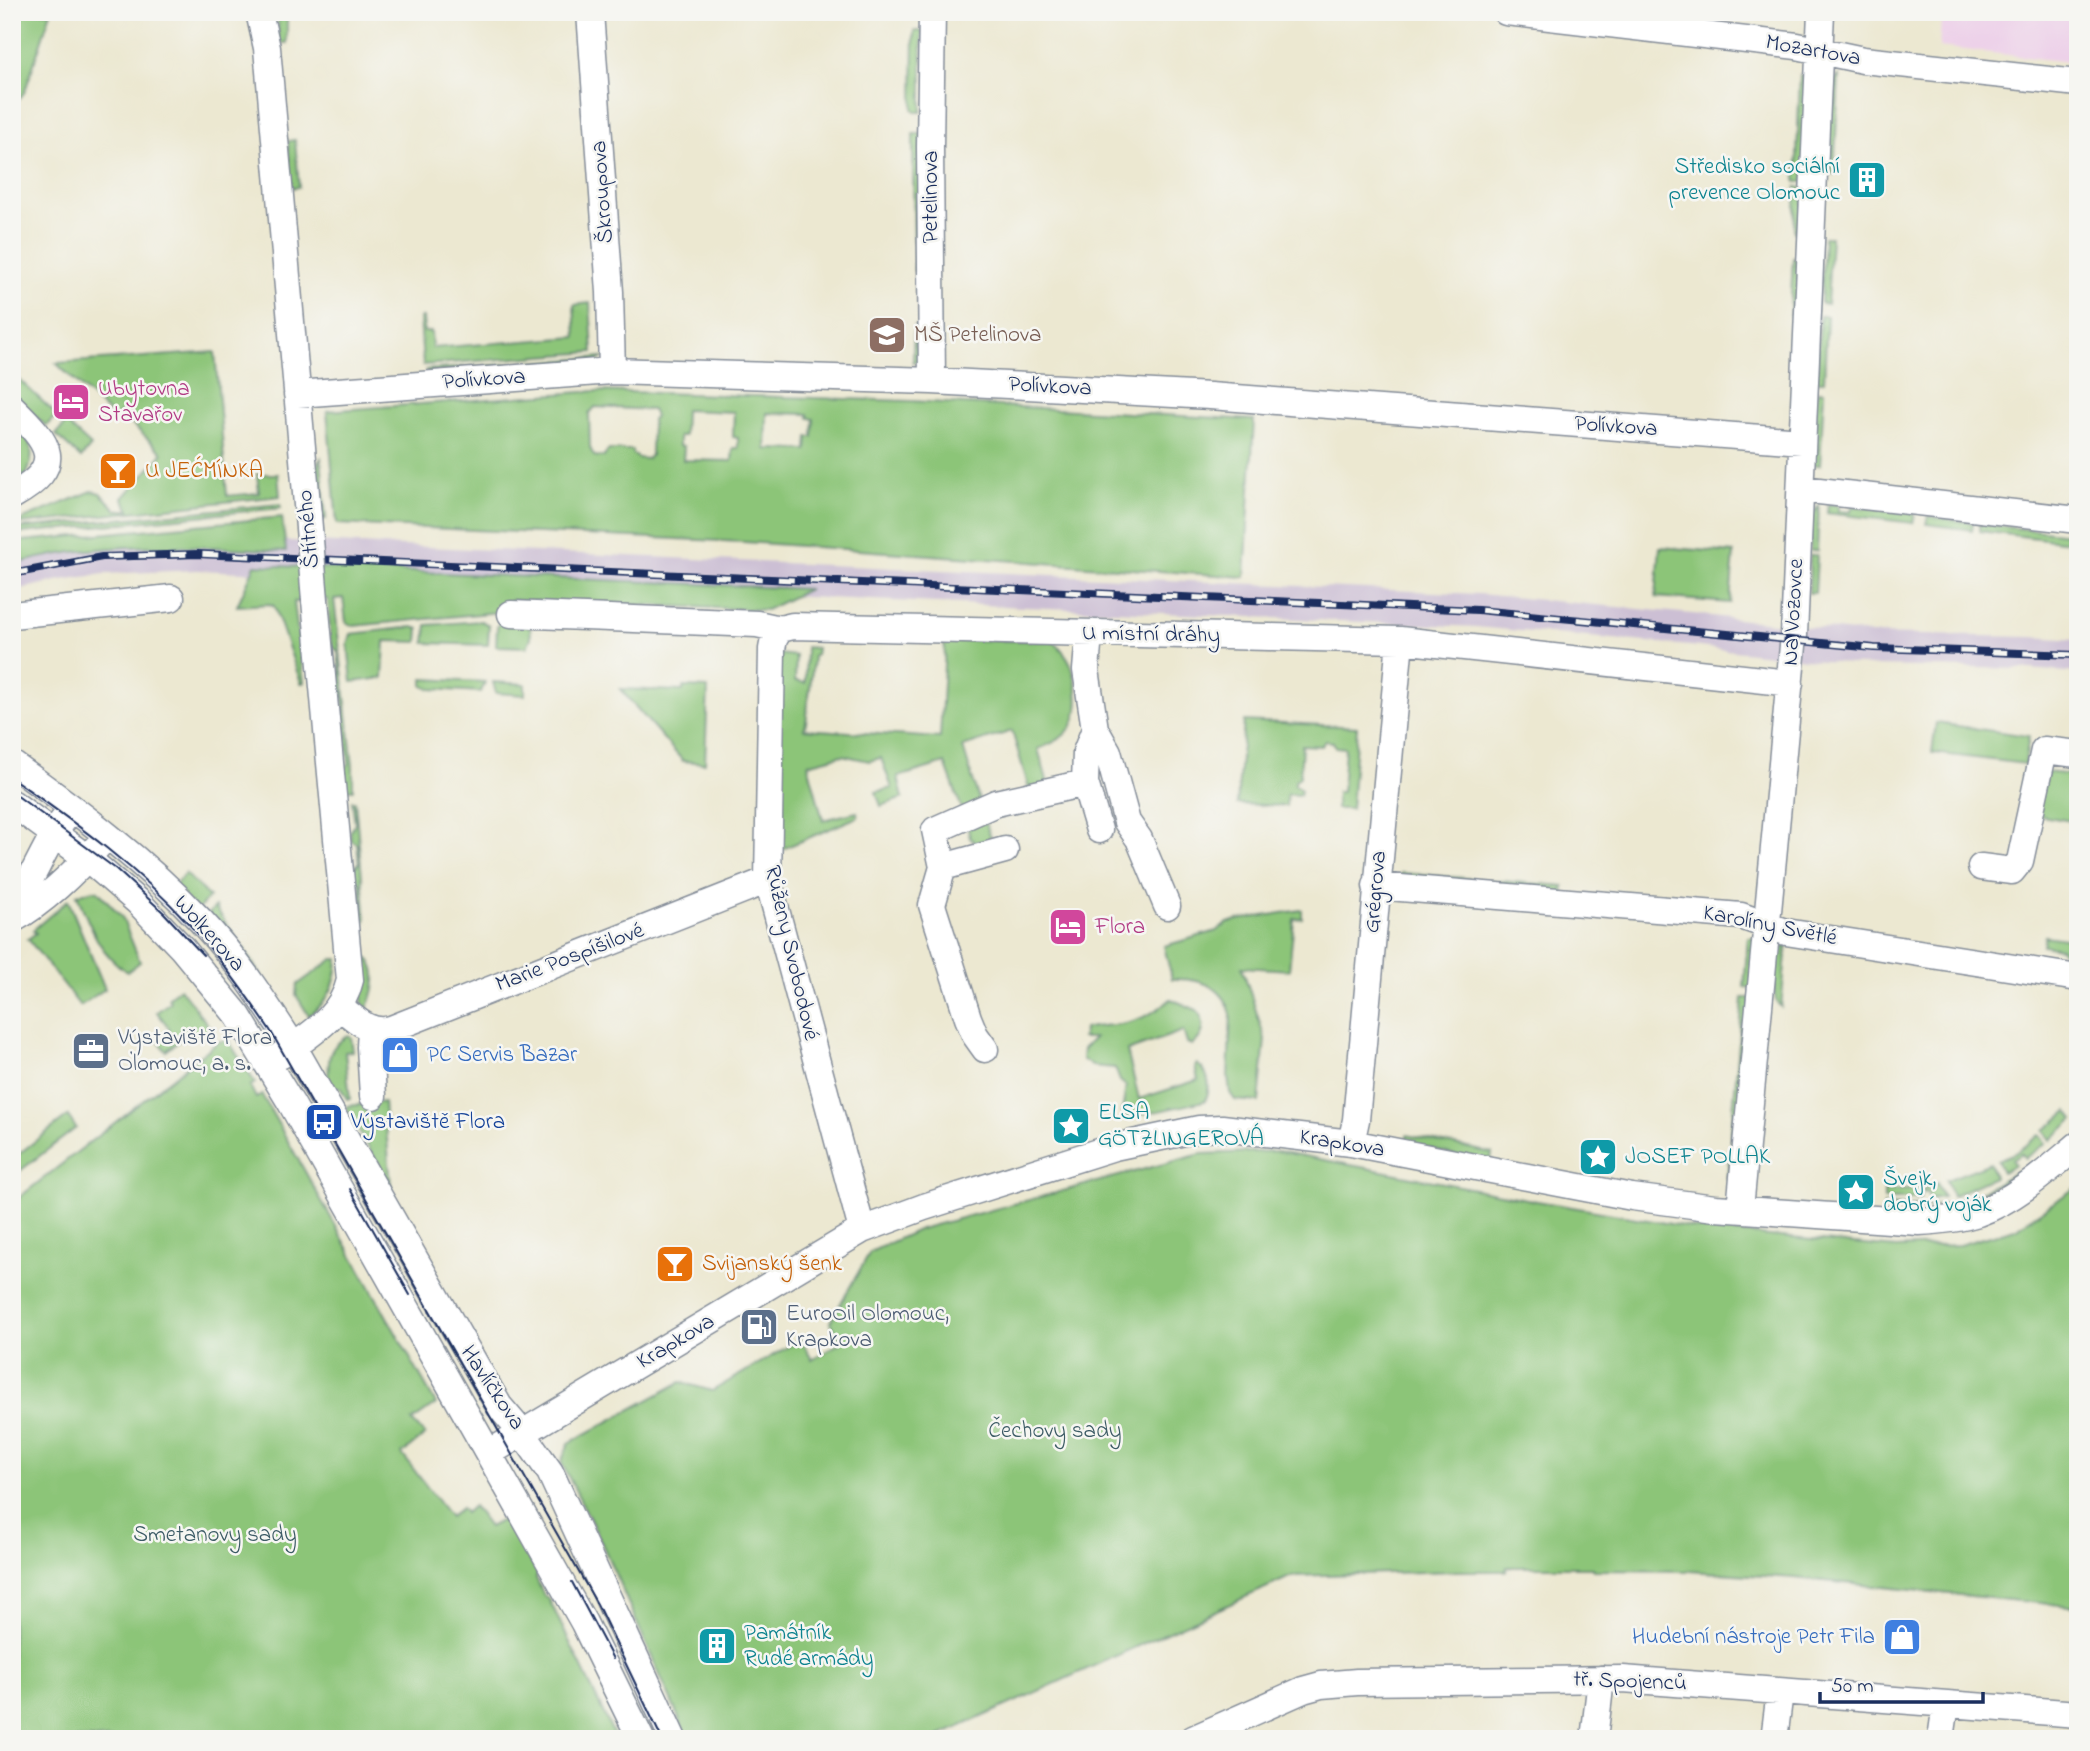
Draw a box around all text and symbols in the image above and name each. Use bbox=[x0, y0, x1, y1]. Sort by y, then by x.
street label: Mozartova bbox=[1763, 26, 1863, 76]
street label: Škroupova bbox=[583, 140, 623, 244]
street label: Petelinova bbox=[915, 151, 948, 243]
place label: Středisko sociální prevence Olomouc bbox=[1669, 151, 1841, 210]
building icon: Středisko sociální prevence Olomouc bbox=[1846, 159, 1888, 201]
school or university icon: MŠ Petelinova bbox=[866, 314, 908, 356]
place label: MŠ Petelinova bbox=[914, 319, 1041, 352]
street label: Polívkova bbox=[441, 361, 527, 399]
street label: Polívkova bbox=[1007, 368, 1093, 406]
place label: Ubytovna Stavařov bbox=[98, 373, 190, 432]
hotel icon: Ubytovna Stavařov bbox=[50, 381, 92, 423]
street label: Polívkova bbox=[1573, 408, 1659, 446]
bar icon: U JEĆMÍNKA bbox=[97, 450, 139, 492]
place label: U JEĆMÍNKA bbox=[145, 455, 263, 488]
street label: Štítného bbox=[289, 488, 329, 570]
street label: Na Vozovce bbox=[1775, 557, 1813, 667]
street label: U místní dráhy bbox=[1082, 617, 1220, 655]
street label: Grégrova bbox=[1356, 849, 1397, 935]
street label: Růženy Svobodové bbox=[753, 862, 827, 1045]
street label: Wolkerova bbox=[165, 888, 253, 980]
street label: Karolíny Světlé bbox=[1700, 897, 1840, 957]
hotel icon: Flora bbox=[1047, 906, 1089, 948]
place label: Flora bbox=[1094, 911, 1145, 944]
street label: Marie Pospíšilové bbox=[491, 914, 650, 1002]
place label: Výstaviště Flora Olomouc, a. s. bbox=[117, 1022, 272, 1081]
office icon: Výstaviště Flora Olomouc, a. s. bbox=[70, 1030, 112, 1072]
shop icon: PC Servis Bazar bbox=[379, 1034, 421, 1076]
place label: PC Servis Bazar bbox=[427, 1039, 578, 1072]
place label: ELSA GÖTZLINGEROVÁ bbox=[1098, 1097, 1264, 1156]
bus stop icon: Výstaviště Flora bbox=[303, 1101, 345, 1143]
place icon: ELSA GÖTZLINGEROVÁ bbox=[1050, 1105, 1092, 1147]
place label: Výstaviště Flora bbox=[350, 1106, 505, 1141]
street label: Krapkova bbox=[1297, 1121, 1387, 1167]
place icon: JOSEF POLLAK bbox=[1577, 1136, 1619, 1178]
place label: JOSEF POLLAK bbox=[1625, 1141, 1771, 1174]
place label: Švejk, dobrý voják bbox=[1883, 1163, 1993, 1224]
place icon: Švejk, dobrý voják bbox=[1835, 1171, 1877, 1213]
bar icon: Svijanský šenk bbox=[654, 1243, 696, 1285]
place label: Svijanský šenk bbox=[702, 1248, 843, 1283]
place label: EuroOil Olomouc, Krapkova bbox=[786, 1298, 949, 1357]
street label: Krapkova bbox=[631, 1306, 721, 1378]
fuel station icon: EuroOil Olomouc, Krapkova bbox=[738, 1306, 780, 1348]
street label: Havlíčkova bbox=[451, 1339, 533, 1437]
park label: Čechovy sady bbox=[988, 1415, 1122, 1450]
park label: Smetanovy sady bbox=[133, 1519, 297, 1554]
shop icon: Hudební nástroje Petr Fila bbox=[1881, 1616, 1923, 1658]
place label: Památník Rudé armády bbox=[744, 1617, 874, 1678]
place label: Hudební nástroje Petr Fila bbox=[1632, 1621, 1875, 1654]
building icon: Památník Rudé armády bbox=[696, 1625, 738, 1667]
scale bar bbox=[1820, 1660, 1983, 1704]
street label: tř. Spojenců bbox=[1573, 1664, 1687, 1700]
text: 50 m bbox=[1831, 1672, 1874, 1702]

